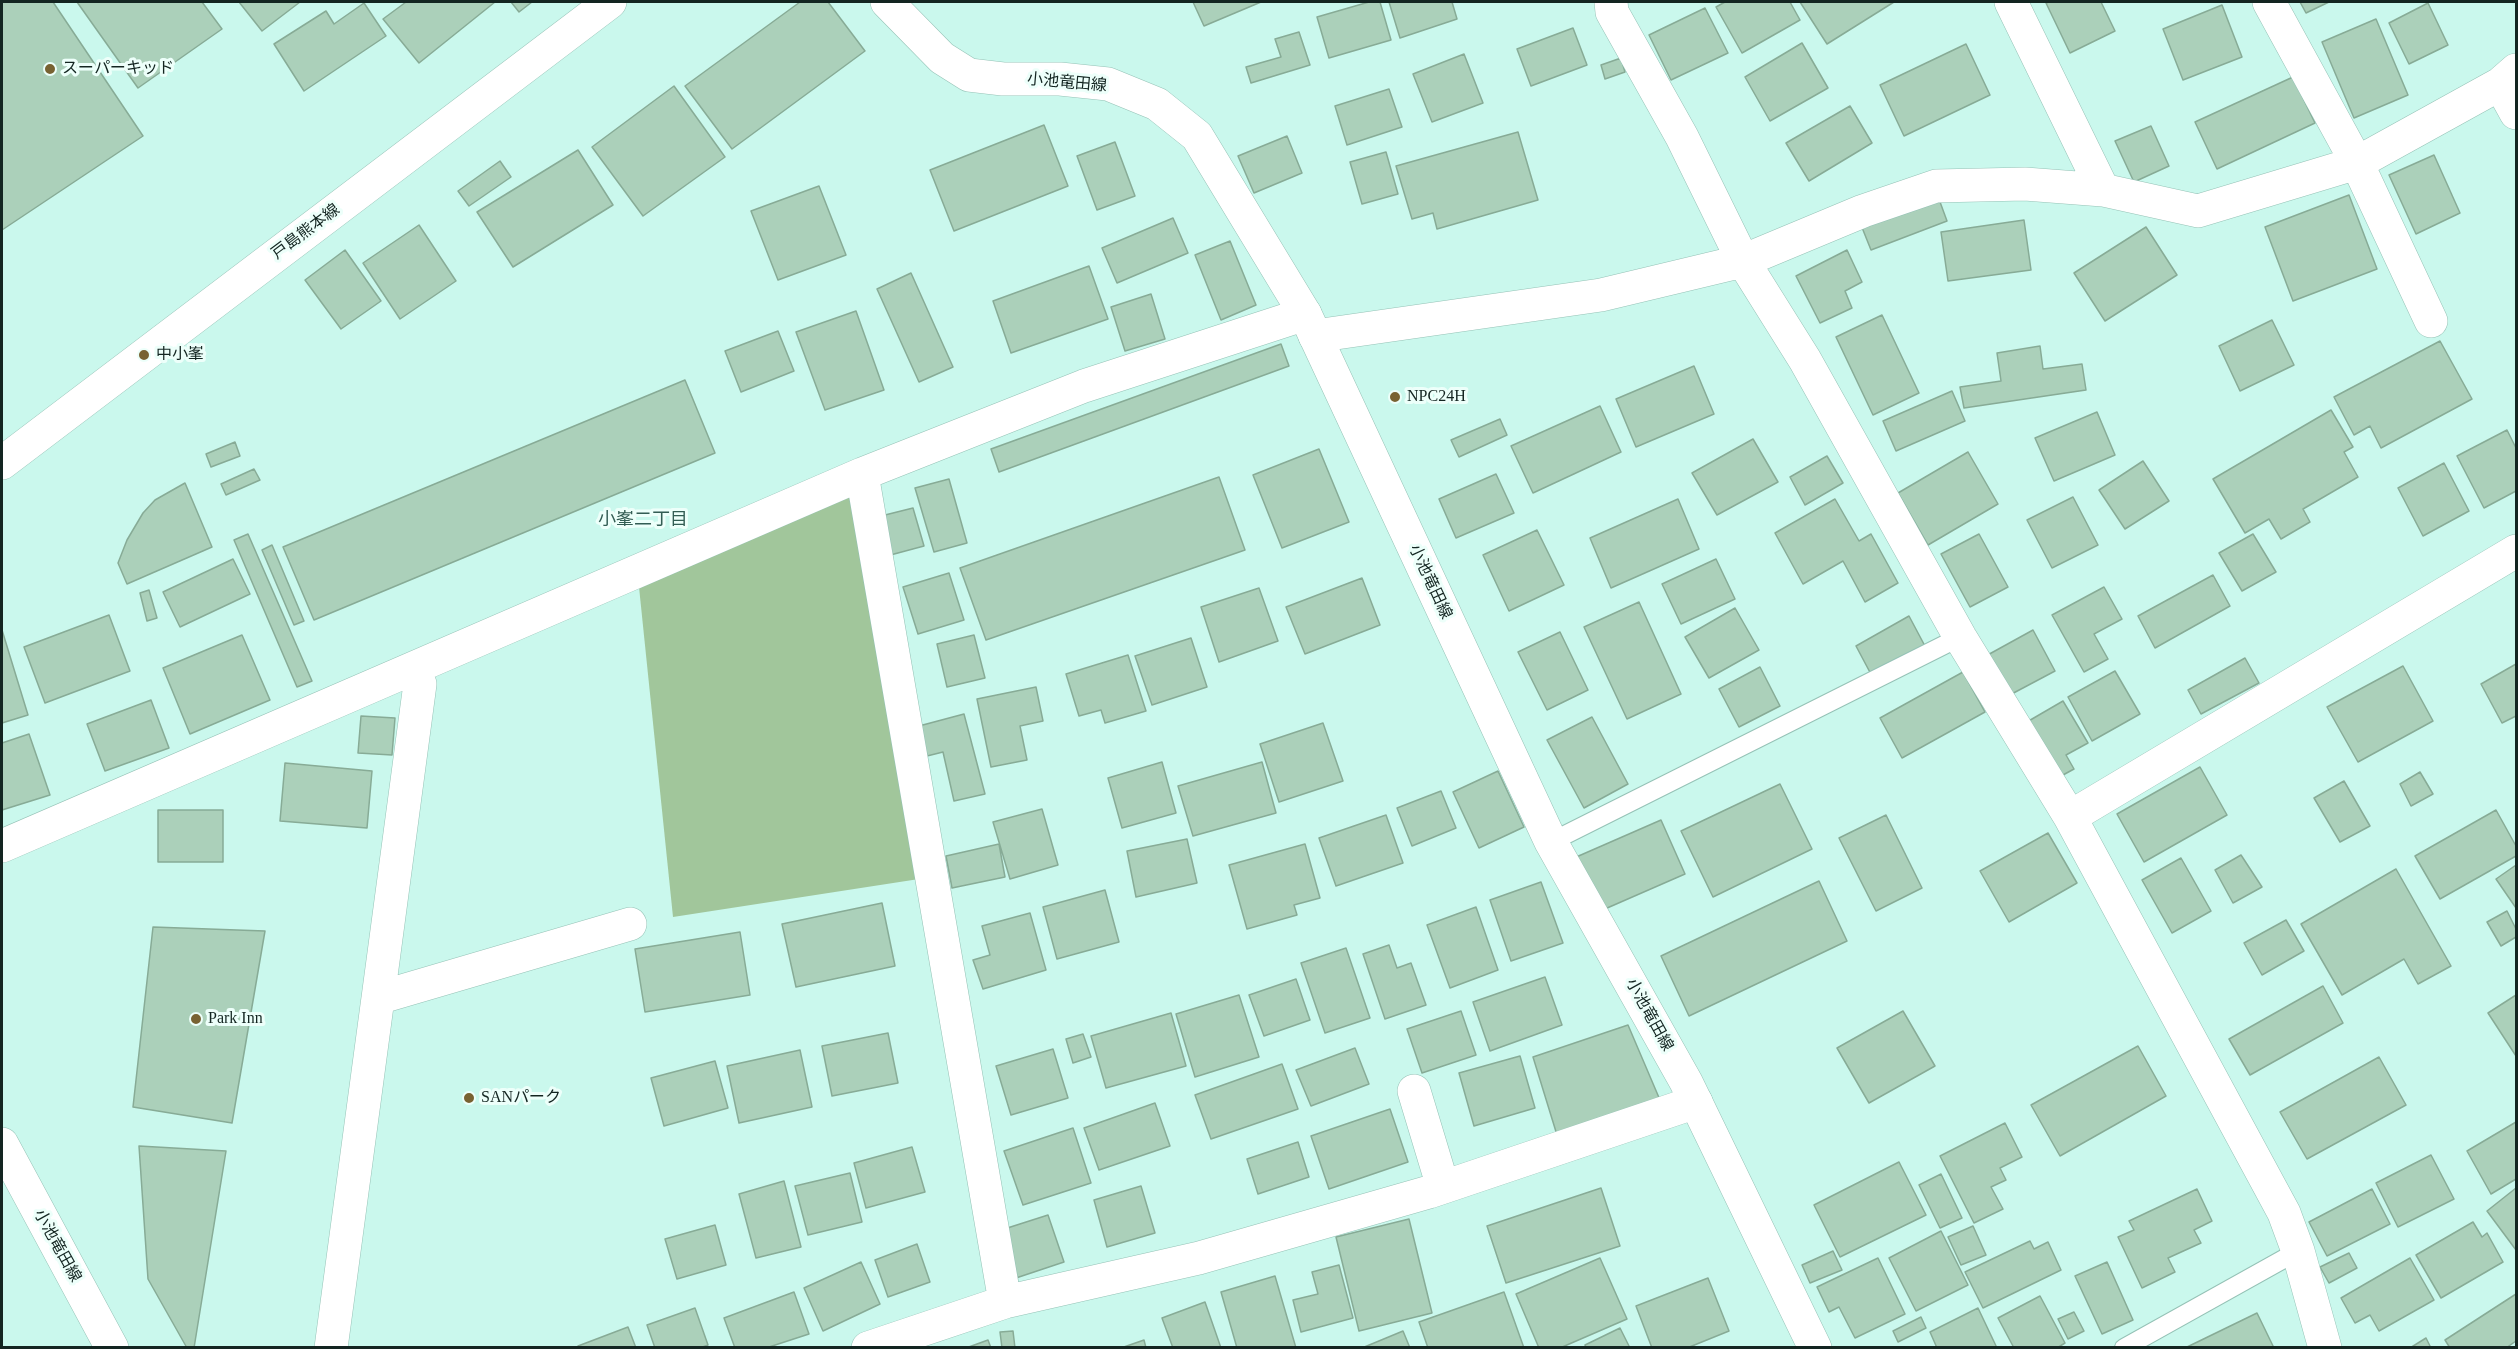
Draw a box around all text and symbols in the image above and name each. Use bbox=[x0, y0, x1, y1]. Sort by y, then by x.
place label: スーパーキッド bbox=[62, 59, 174, 79]
marker: スーパーキッド bbox=[43, 62, 57, 76]
street label: 小池竜田線 bbox=[1026, 70, 1108, 96]
street label: 戸島熊本線 bbox=[268, 200, 344, 264]
place label: 中小峯 bbox=[156, 345, 204, 365]
marker: 中小峯 bbox=[137, 348, 151, 362]
place label: NPC24H bbox=[1407, 387, 1466, 407]
marker: NPC24H bbox=[1388, 390, 1402, 404]
district label: 小峯二丁目 bbox=[598, 509, 688, 531]
street label: 小池竜田線 bbox=[1404, 542, 1456, 622]
street label: 小池竜田線 bbox=[1621, 975, 1677, 1055]
place label: Park Inn bbox=[208, 1009, 263, 1029]
marker: Park Inn bbox=[189, 1012, 203, 1026]
place label: SANパーク bbox=[481, 1088, 561, 1108]
marker: SANパーク bbox=[462, 1091, 476, 1105]
street label: 小池竜田線 bbox=[29, 1206, 85, 1286]

